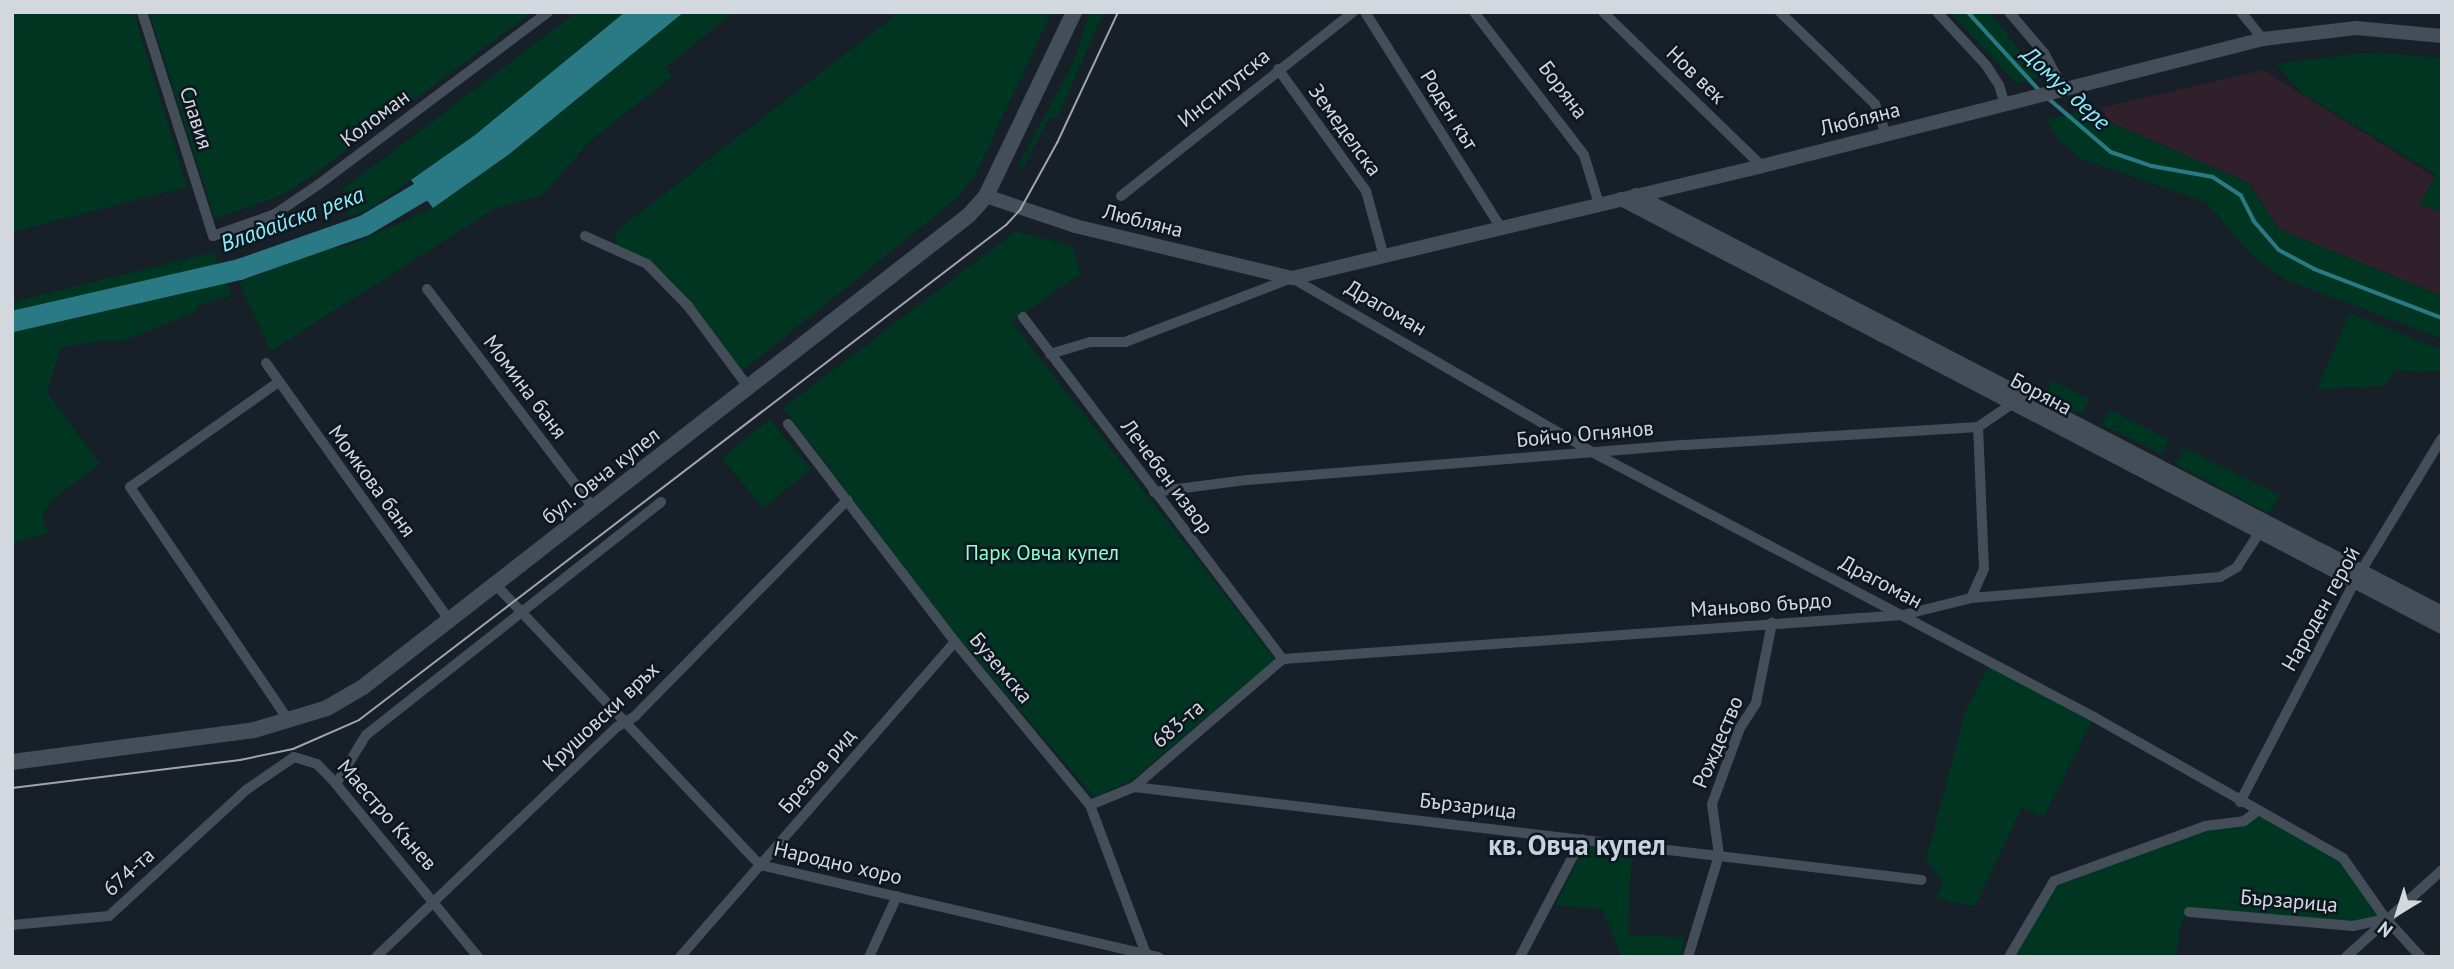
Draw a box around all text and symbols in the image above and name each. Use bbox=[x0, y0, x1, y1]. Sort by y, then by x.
water label: Домуз дере bbox=[2016, 40, 2116, 136]
street label: Нов век bbox=[1661, 41, 1731, 109]
street label: Институтска bbox=[1173, 43, 1275, 133]
street label: Боряна bbox=[1533, 56, 1593, 124]
street label: Роден кът bbox=[1415, 66, 1483, 154]
street label: Земеделска bbox=[1303, 79, 1387, 181]
street label: Славия bbox=[174, 84, 218, 152]
street label: Коломан bbox=[336, 84, 414, 152]
street label: Любляна bbox=[1817, 97, 1903, 141]
water label: Владайска река bbox=[217, 180, 367, 258]
street label: Любляна bbox=[1100, 199, 1186, 243]
street label: Драгоман bbox=[1341, 275, 1431, 341]
street label: Момина баня bbox=[478, 330, 572, 444]
street label: Боряна bbox=[2006, 367, 2076, 421]
street label: Лечебен извор bbox=[1116, 415, 1218, 539]
street label: Бойчо Огнянов bbox=[1515, 415, 1655, 453]
street label: Момкова баня bbox=[323, 420, 421, 542]
street label: бул. Овча купел bbox=[536, 422, 666, 530]
park label: Парк Овча купел bbox=[965, 540, 1119, 566]
street label: Народен герой bbox=[2276, 542, 2366, 676]
street label: Драгоман bbox=[1835, 550, 1927, 614]
street label: Маньово бърдо bbox=[1689, 587, 1833, 623]
street label: Буземска bbox=[964, 627, 1038, 709]
street label: Крушовски връх bbox=[538, 657, 664, 777]
street label: Рождество bbox=[1687, 692, 1749, 792]
street label: 683-та bbox=[1147, 695, 1209, 753]
street label: Брезов рид bbox=[773, 723, 861, 819]
street label: Маестро Кънев bbox=[332, 754, 442, 876]
street label: Бързарица bbox=[1418, 788, 1518, 824]
district label: кв. Овча купел bbox=[1487, 828, 1667, 862]
street label: Народно хоро bbox=[771, 836, 905, 890]
street label: 674-та bbox=[98, 842, 160, 902]
north arrow bbox=[2363, 878, 2433, 948]
street label: Бързарица bbox=[2239, 884, 2339, 918]
text: N bbox=[2373, 916, 2397, 943]

